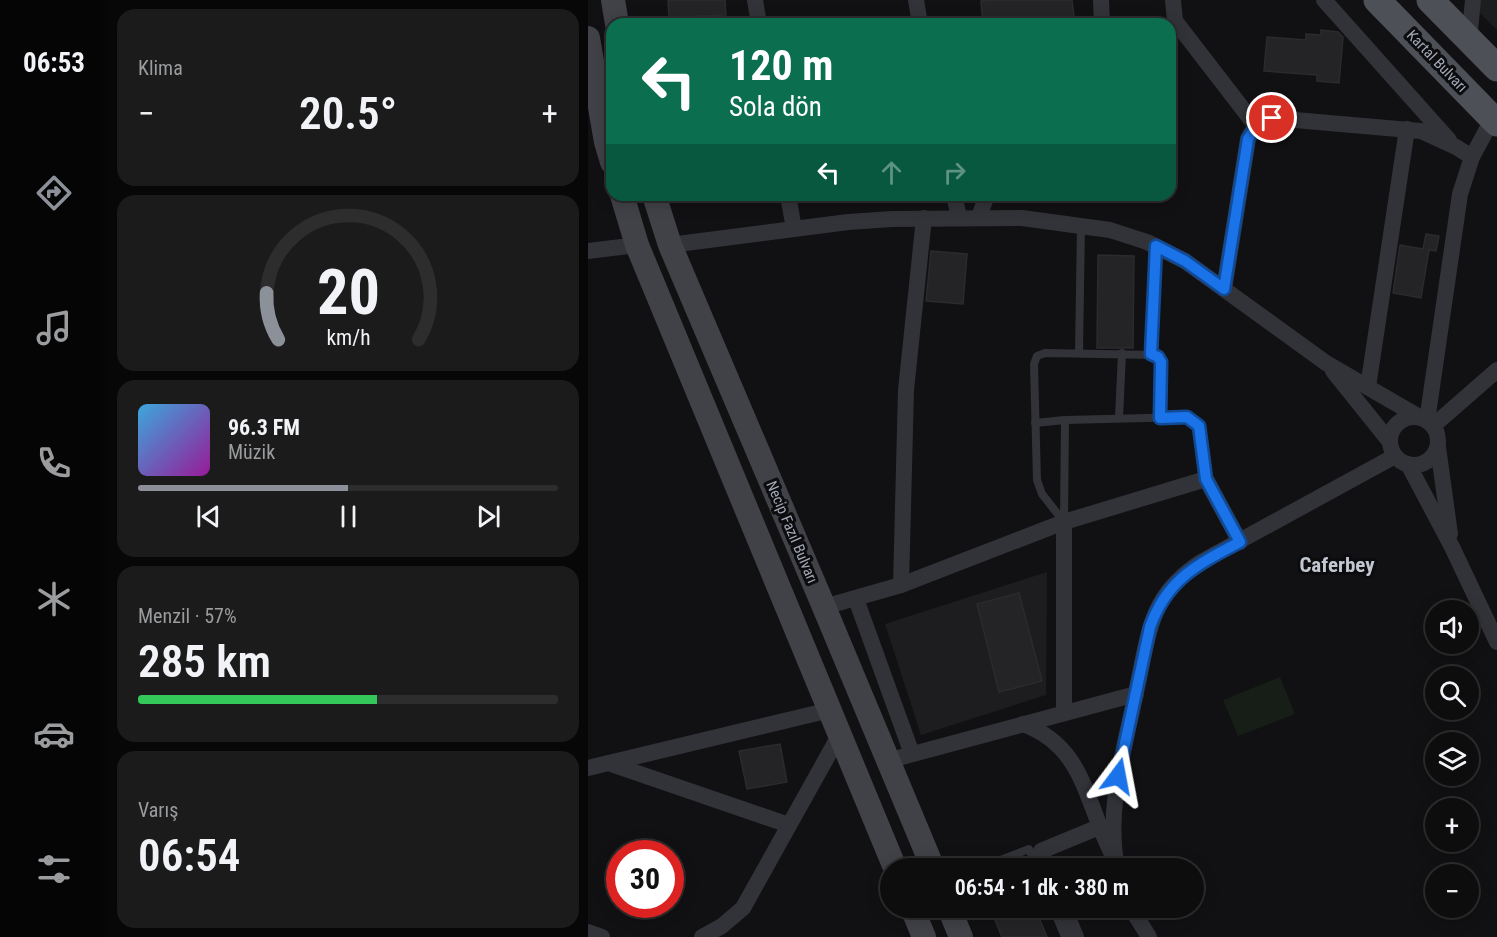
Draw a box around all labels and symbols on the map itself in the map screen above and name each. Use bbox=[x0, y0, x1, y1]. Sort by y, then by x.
street label: Kartal Bulvarı bbox=[1403, 26, 1471, 96]
pin bbox=[1246, 92, 1297, 143]
street label: Necip Fazıl Bulvarı bbox=[762, 478, 822, 586]
district label: Caferbey bbox=[1299, 553, 1375, 577]
position arrow bbox=[1086, 744, 1150, 808]
speed limit sign: 30 bbox=[606, 840, 684, 918]

